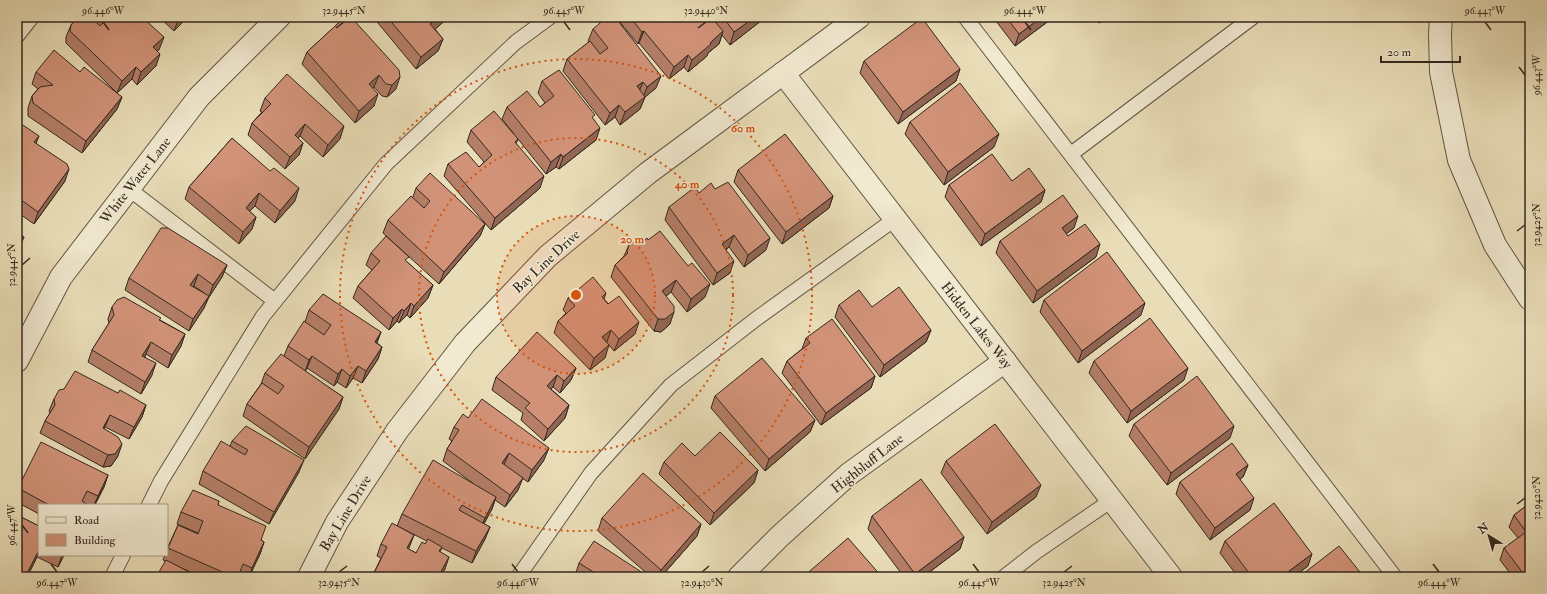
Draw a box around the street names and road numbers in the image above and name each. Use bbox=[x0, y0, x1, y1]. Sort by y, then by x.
street label: White Water Lane bbox=[96, 134, 175, 228]
street label: Bay Line Drive bbox=[509, 226, 584, 298]
street label: Hidden Lakes Way bbox=[937, 278, 1016, 373]
street label: Highbluff Lane bbox=[828, 430, 907, 497]
street label: Bay Line Drive bbox=[316, 472, 376, 555]

